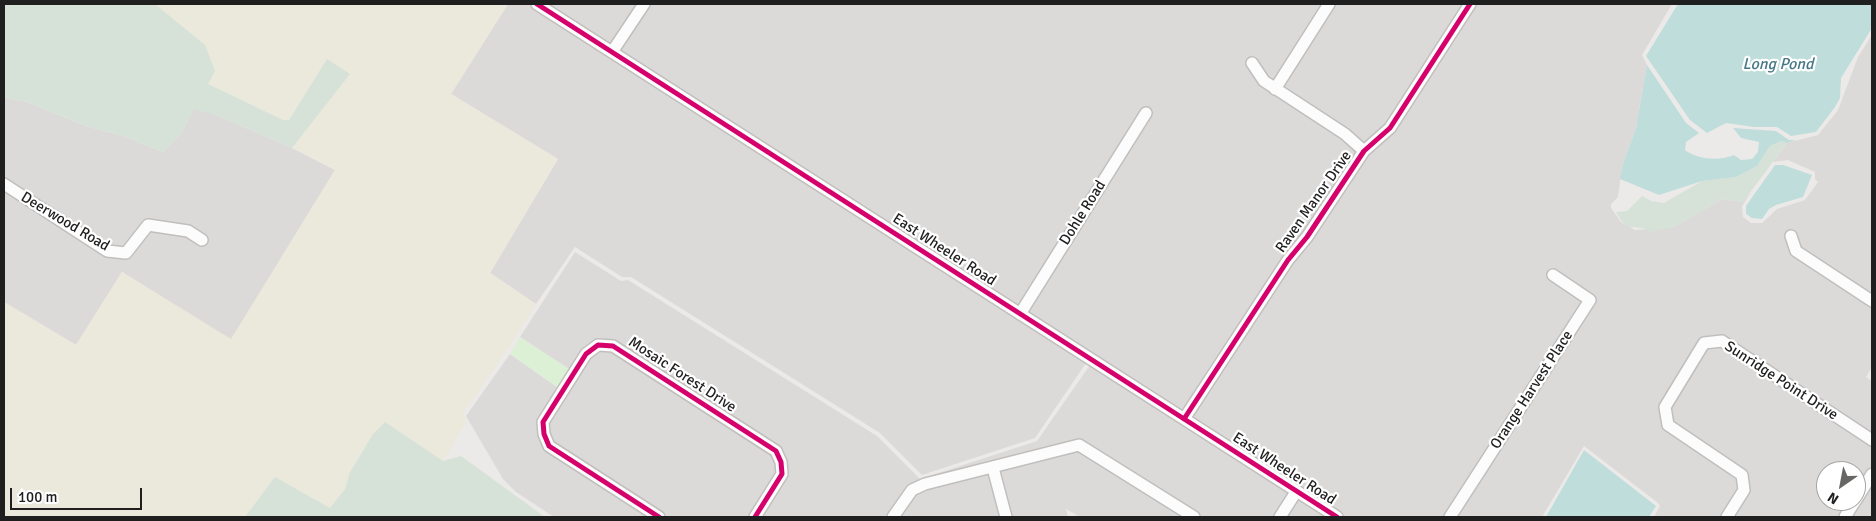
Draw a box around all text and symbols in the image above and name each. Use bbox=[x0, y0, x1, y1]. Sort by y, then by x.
water label: Long Pond bbox=[1742, 55, 1814, 75]
street label: Raven Manor Drive bbox=[1272, 148, 1356, 256]
street label: Dohle Road bbox=[1056, 177, 1110, 249]
street label: Deerwood Road bbox=[17, 188, 113, 256]
street label: East Wheeler Road bbox=[889, 210, 999, 290]
street label: Orange Harvest Place bbox=[1487, 327, 1577, 453]
street label: Mosaic Forest Drive bbox=[625, 333, 739, 417]
street label: Sunridge Point Drive bbox=[1721, 338, 1841, 424]
street label: East Wheeler Road bbox=[1229, 429, 1339, 509]
north arrow bbox=[1816, 461, 1866, 511]
scale bar bbox=[12, 478, 145, 510]
text: 100 m bbox=[18, 488, 58, 506]
text: N bbox=[1824, 488, 1842, 508]

